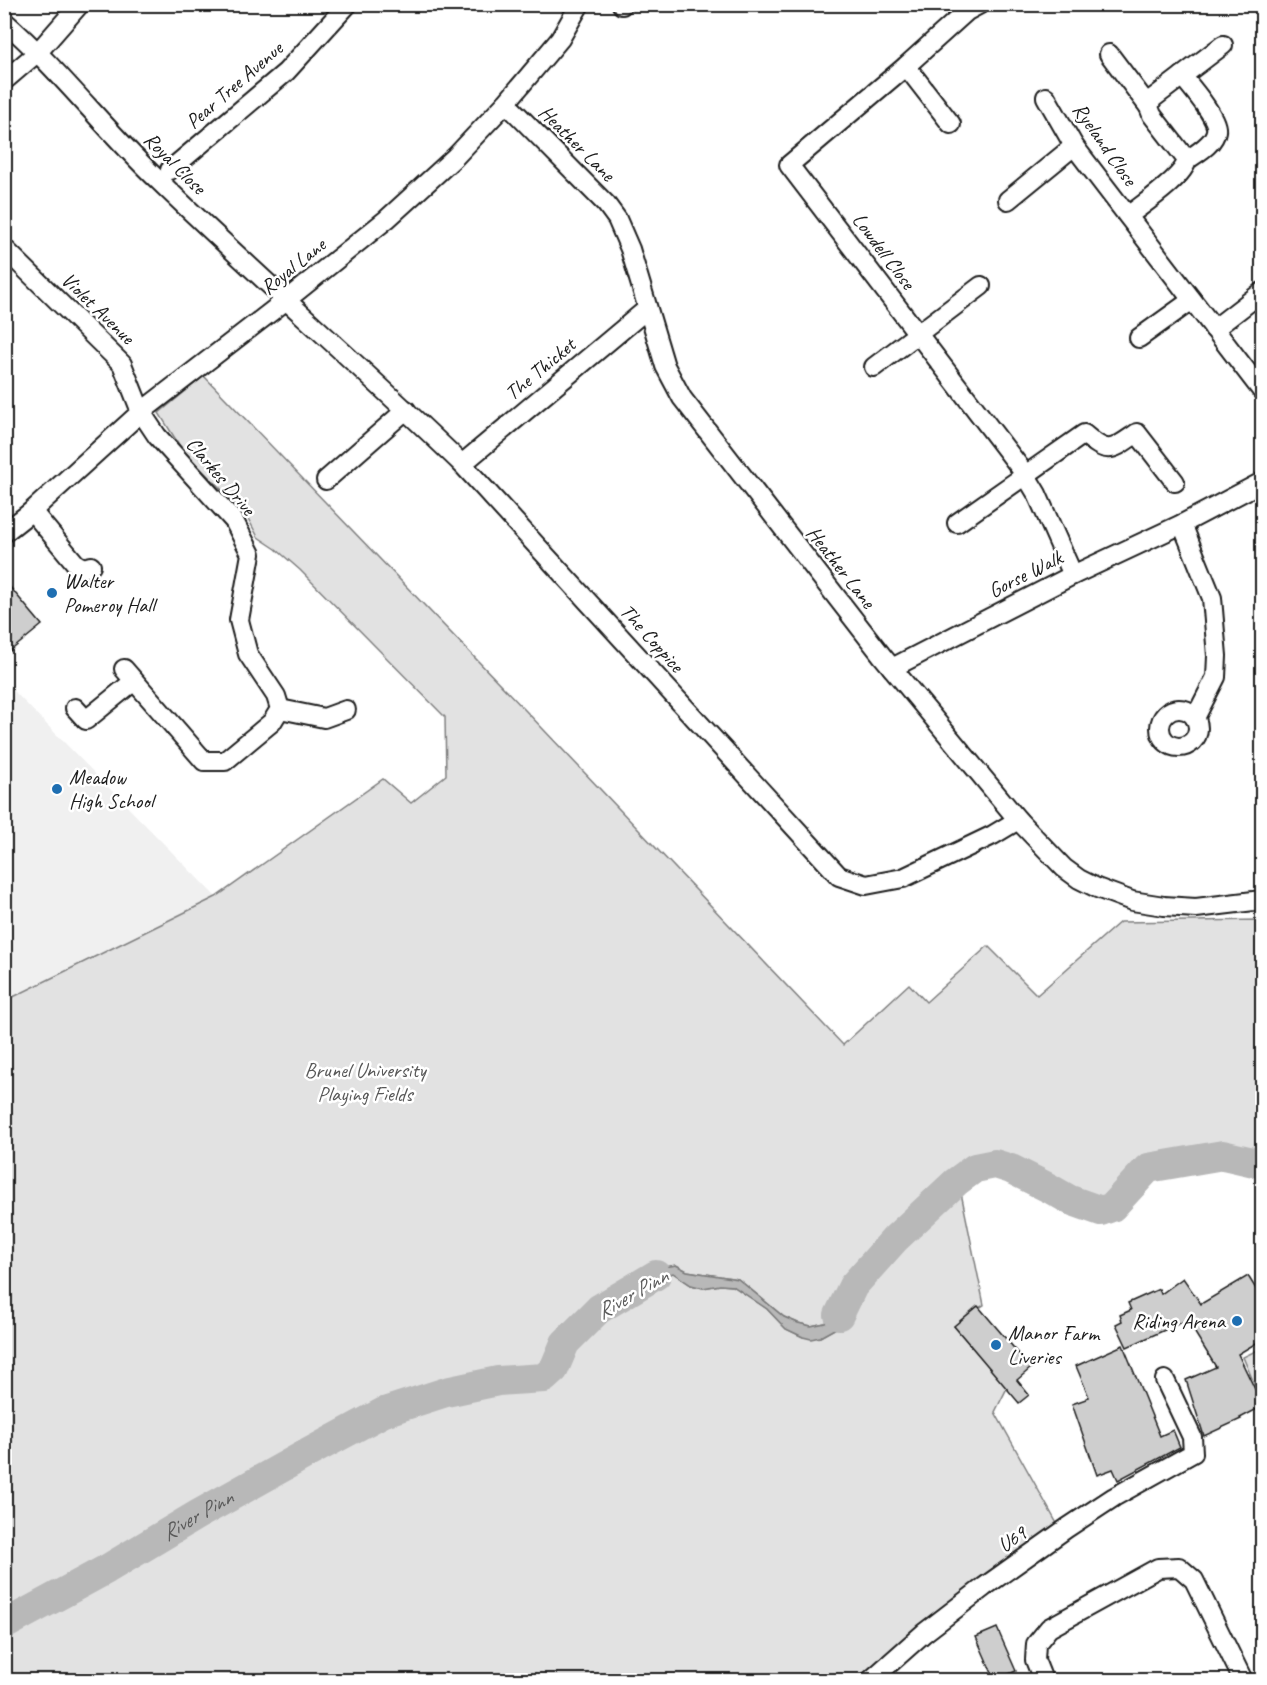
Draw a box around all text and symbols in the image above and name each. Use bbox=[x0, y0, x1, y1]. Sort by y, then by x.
street label: Pear Tree Avenue bbox=[180, 34, 290, 134]
street label: Ryeland Close bbox=[1067, 98, 1144, 192]
street label: Heather Lane bbox=[533, 99, 621, 187]
street label: Royal Close bbox=[138, 126, 213, 201]
street label: Lowdell Close bbox=[847, 208, 923, 296]
street label: Royal Lane bbox=[255, 231, 333, 300]
street label: Violet Avenue bbox=[56, 267, 141, 350]
street label: The Thicket bbox=[499, 331, 582, 406]
street label: Clarkes Drive bbox=[181, 431, 263, 522]
street label: Heather Lane bbox=[801, 521, 882, 614]
street label: Gorse Walk bbox=[984, 543, 1068, 604]
place label: Walter Pomeroy Hall bbox=[64, 568, 158, 618]
marker: Walter Pomeroy Hall bbox=[45, 586, 59, 600]
street label: The Coppice bbox=[614, 598, 691, 679]
place label: Meadow High School bbox=[69, 764, 157, 814]
marker: Meadow High School bbox=[50, 782, 64, 796]
park label: Brunel University Playing Fields bbox=[304, 1057, 427, 1107]
water label: River Pinn bbox=[591, 1261, 675, 1326]
place label: Riding Arena bbox=[1132, 1308, 1227, 1334]
marker: Riding Arena bbox=[1230, 1314, 1244, 1328]
place label: Manor Farm Liveries bbox=[1008, 1320, 1101, 1370]
marker: Manor Farm Liveries bbox=[989, 1338, 1003, 1352]
water label: River Pinn bbox=[156, 1483, 240, 1547]
street label: U69 bbox=[993, 1519, 1033, 1558]

